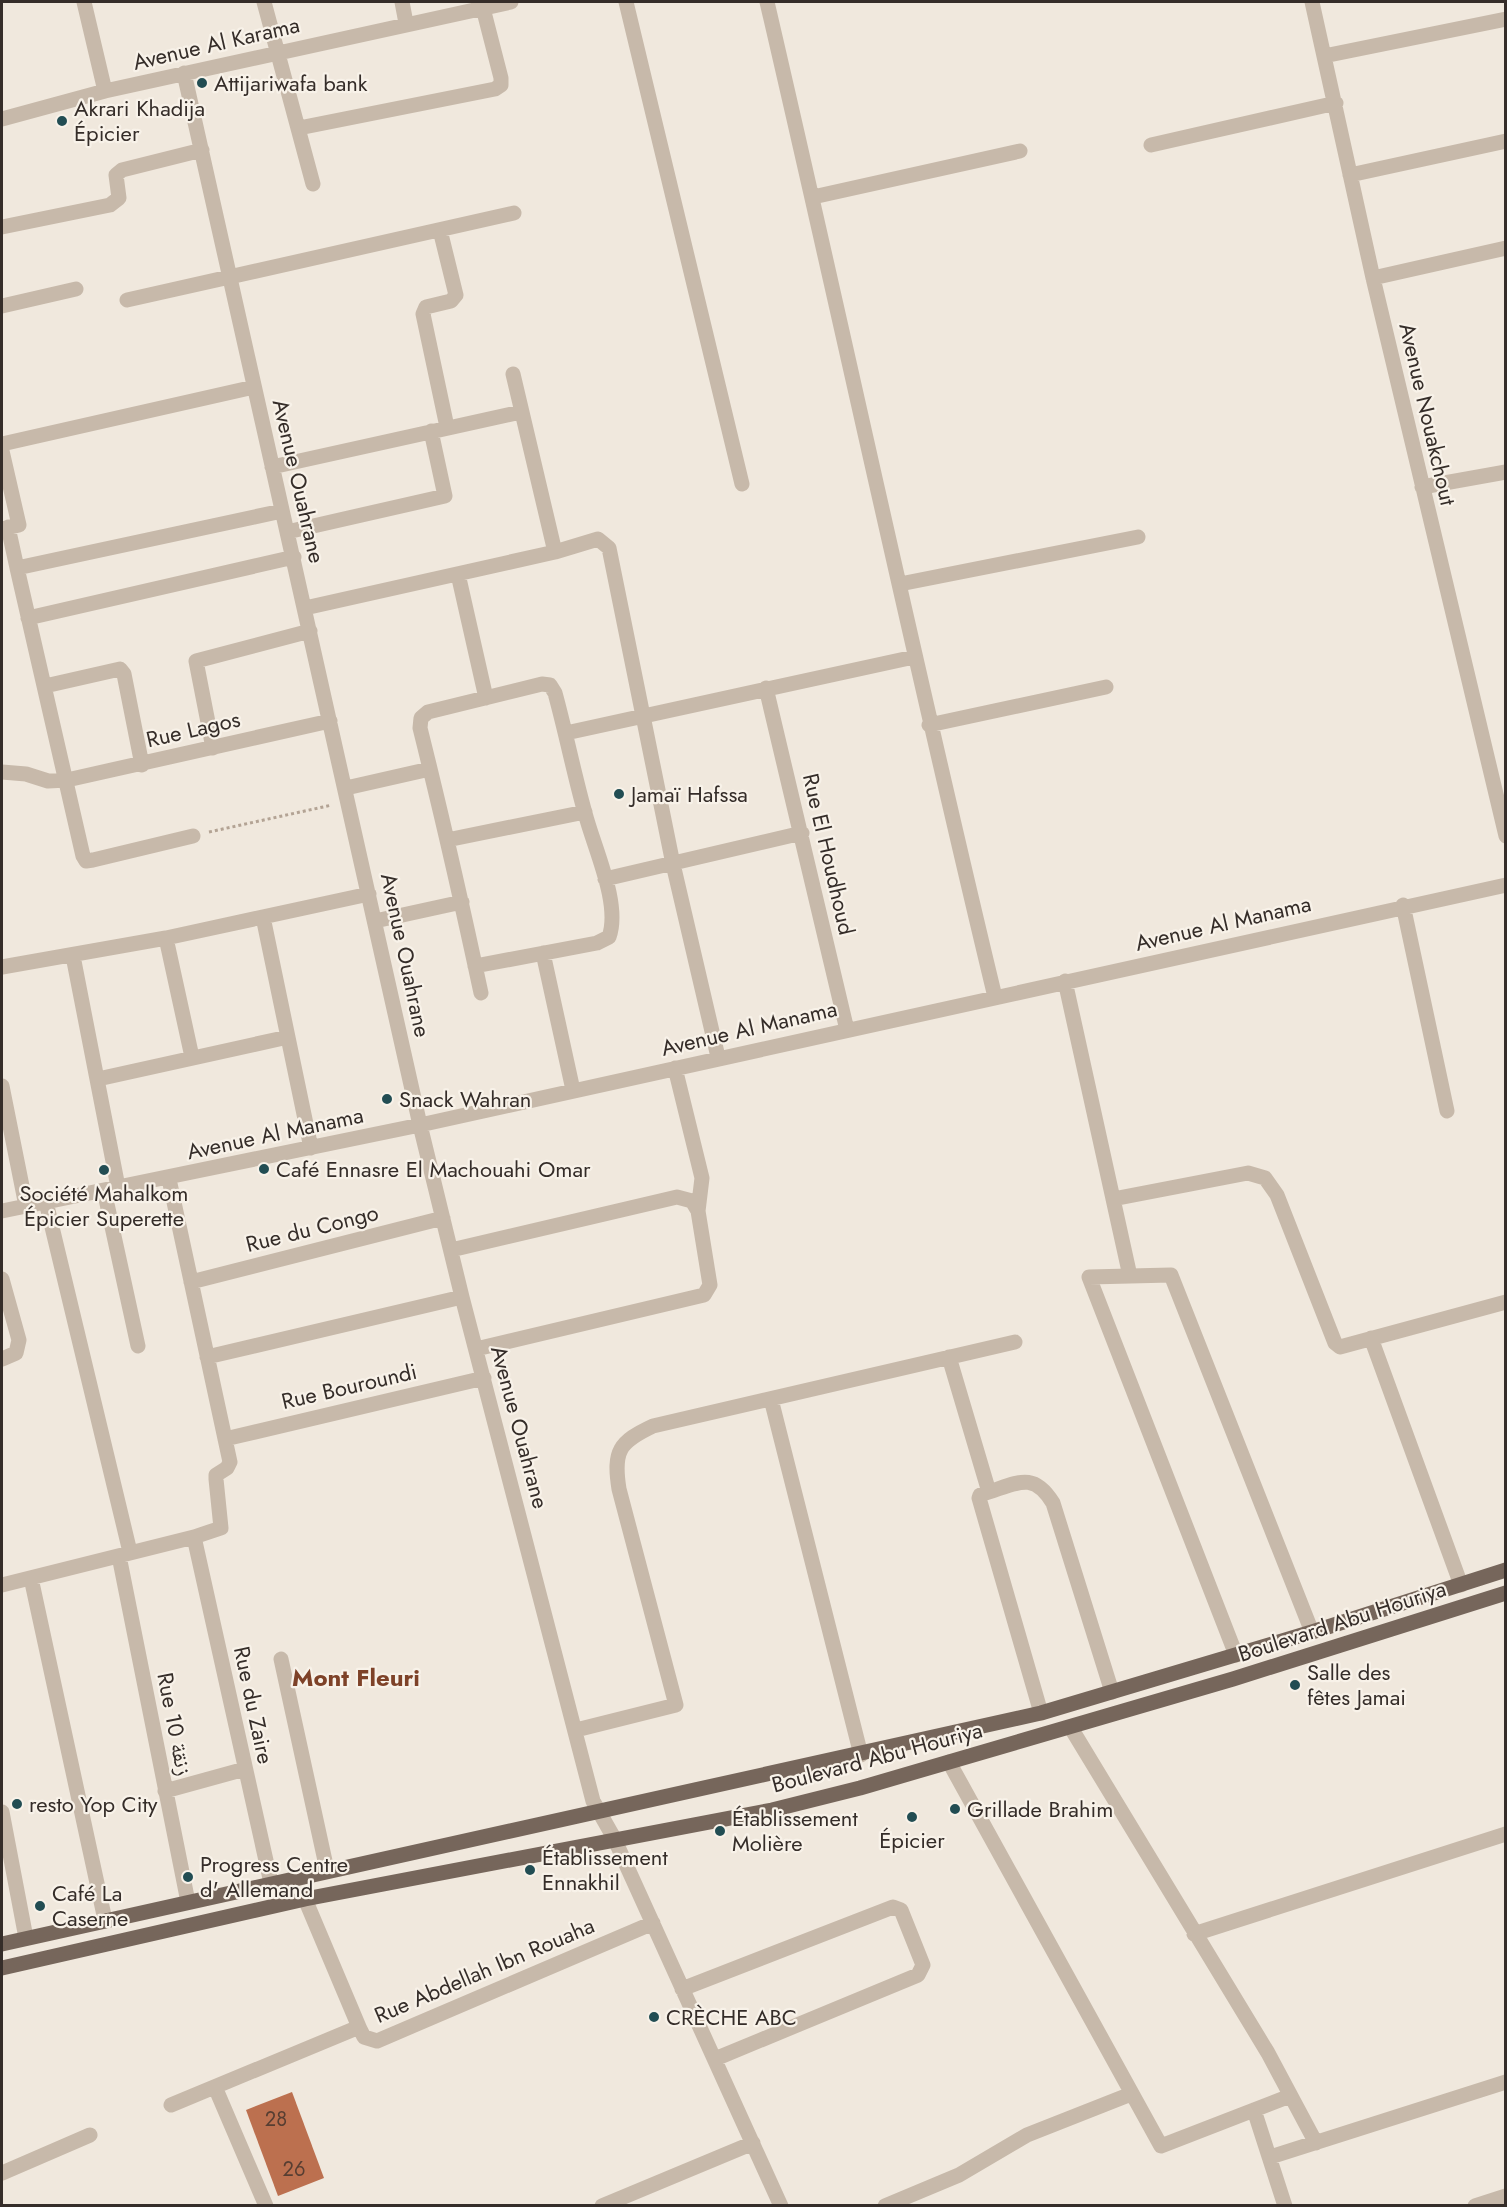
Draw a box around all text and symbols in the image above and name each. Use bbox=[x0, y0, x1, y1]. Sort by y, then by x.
street label: Avenue Al Karama bbox=[129, 8, 303, 78]
place label: Attijariwafa bank bbox=[214, 67, 368, 99]
marker: Attijariwafa bank bbox=[195, 76, 209, 90]
place label: Akrari Khadija Épicier bbox=[74, 92, 205, 149]
marker: Akrari Khadija Épicier bbox=[55, 114, 69, 128]
street label: Avenue Nouakchout bbox=[1391, 319, 1465, 509]
street label: Avenue Ouahrane bbox=[265, 396, 333, 566]
street label: Rue Lagos bbox=[143, 703, 243, 755]
street label: Rue El Houdhoud bbox=[795, 770, 863, 938]
place label: Jamaï Hafssa bbox=[628, 778, 748, 810]
marker: Jamaï Hafssa bbox=[612, 787, 626, 801]
street label: Avenue Ouahrane bbox=[373, 870, 439, 1040]
street label: Avenue Al Manama bbox=[1132, 887, 1314, 959]
street label: Avenue Al Manama bbox=[658, 992, 840, 1064]
place label: Snack Wahran bbox=[399, 1083, 531, 1115]
marker: Snack Wahran bbox=[380, 1092, 394, 1106]
street label: Avenue Al Manama bbox=[184, 1099, 366, 1167]
place label: Café Ennasre El Machouahi Omar bbox=[276, 1153, 591, 1185]
marker: Café Ennasre El Machouahi Omar bbox=[257, 1162, 271, 1176]
marker: Société Mahalkom Épicier Superette bbox=[97, 1163, 111, 1177]
place label: Société Mahalkom Épicier Superette bbox=[20, 1177, 188, 1234]
street label: Rue du Congo bbox=[242, 1196, 382, 1260]
street label: Avenue Ouahrane bbox=[483, 1342, 557, 1512]
street label: Rue Bouroundi bbox=[278, 1355, 420, 1417]
street label: Boulevard Abu Houriya bbox=[1234, 1572, 1450, 1670]
street label: Rue du Zaire bbox=[226, 1643, 282, 1767]
place label: Salle des fêtes Jamai bbox=[1307, 1656, 1406, 1713]
district label: Mont Fleuri bbox=[292, 1660, 420, 1695]
street label: Rue 10 زنقة bbox=[149, 1670, 201, 1778]
marker: Salle des fêtes Jamai bbox=[1288, 1678, 1302, 1692]
street label: Boulevard Abu Houriya bbox=[768, 1713, 986, 1801]
place label: resto Yop City bbox=[29, 1788, 158, 1820]
place label: Grillade Brahim bbox=[967, 1793, 1113, 1825]
marker: resto Yop City bbox=[10, 1797, 24, 1811]
place label: Établissement Molière bbox=[732, 1802, 858, 1859]
marker: Grillade Brahim bbox=[948, 1802, 962, 1816]
marker: Épicier bbox=[905, 1810, 919, 1824]
marker: Établissement Molière bbox=[713, 1824, 727, 1838]
place label: Épicier bbox=[879, 1824, 945, 1856]
place label: Établissement Ennakhil bbox=[542, 1841, 668, 1898]
place label: Progress Centre d' Allemand bbox=[200, 1848, 348, 1905]
marker: Établissement Ennakhil bbox=[523, 1863, 537, 1877]
marker: Progress Centre d' Allemand bbox=[181, 1870, 195, 1884]
place label: Café La Caserne bbox=[52, 1877, 128, 1934]
marker: Café La Caserne bbox=[33, 1899, 47, 1913]
street label: Rue Abdellah Ibn Rouaha bbox=[369, 1909, 599, 2031]
place label: CRÈCHE ABC bbox=[666, 2001, 797, 2033]
marker: CRÈCHE ABC bbox=[647, 2010, 661, 2024]
house number: 28 bbox=[265, 2105, 287, 2134]
house number: 26 bbox=[283, 2155, 305, 2184]

